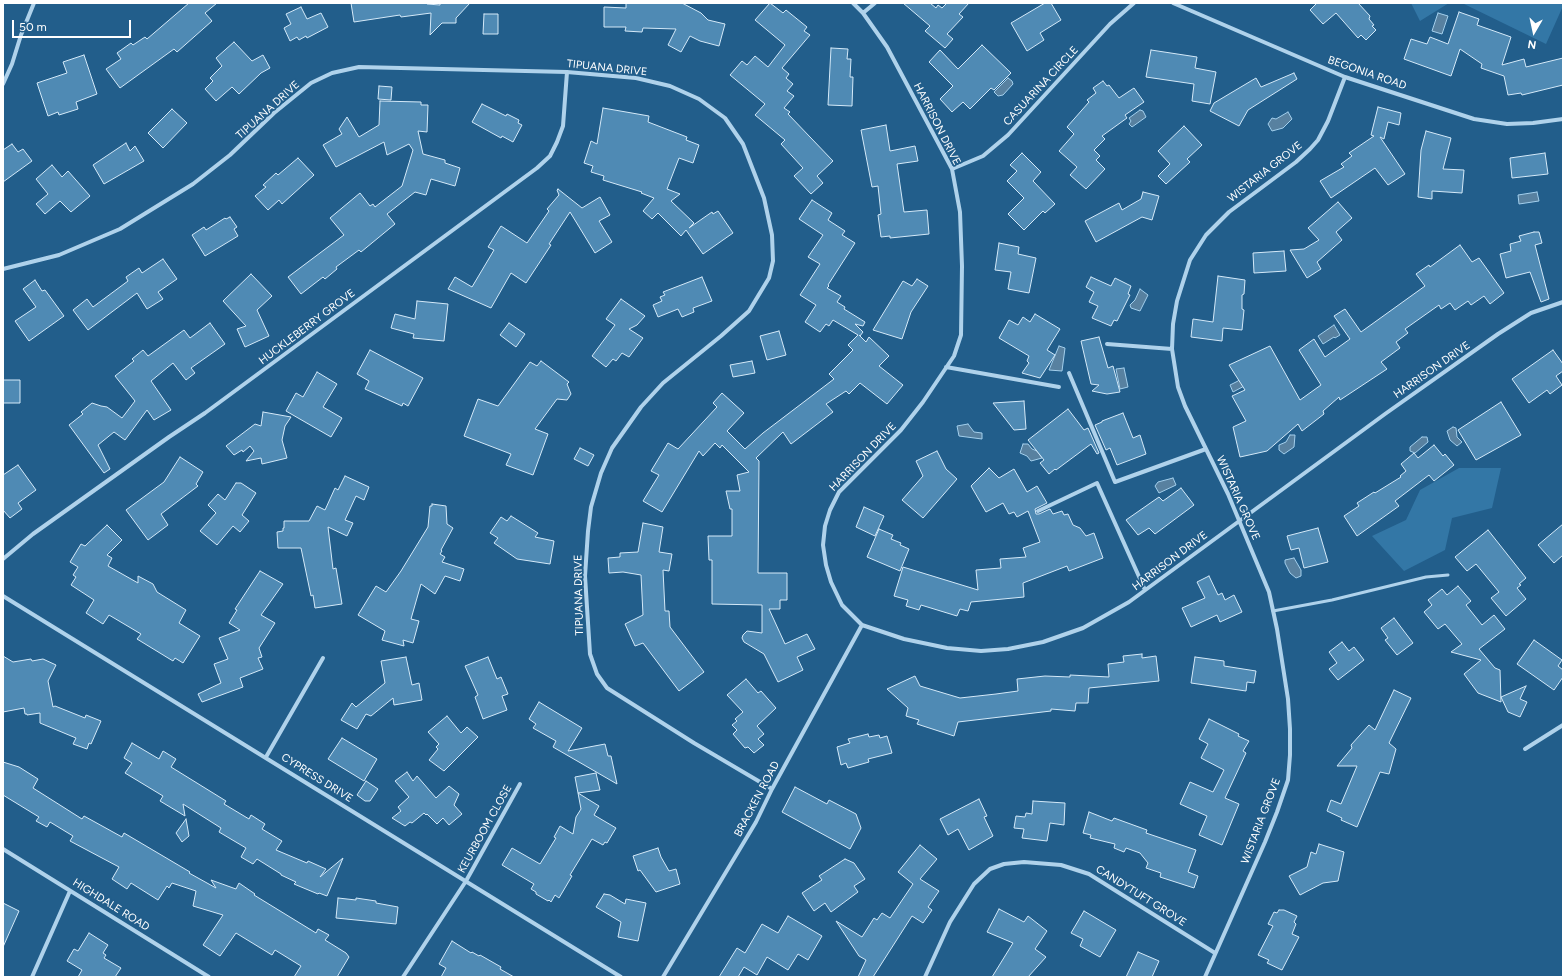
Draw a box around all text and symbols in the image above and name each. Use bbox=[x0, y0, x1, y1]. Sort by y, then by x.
scale bar bbox=[14, 12, 133, 38]
north arrow bbox=[1514, 12, 1554, 52]
text: 50 m bbox=[19, 20, 47, 34]
text: N bbox=[1527, 37, 1537, 51]
street label: CASUARINA CIRCLE bbox=[1001, 44, 1081, 128]
street label: BEGONIA ROAD bbox=[1326, 53, 1408, 93]
street label: TIPUANA DRIVE bbox=[566, 57, 648, 79]
street label: TIPUANA DRIVE bbox=[234, 78, 302, 142]
street label: HARRISON DRIVE bbox=[911, 81, 963, 167]
street label: WISTARIA GROVE bbox=[1225, 139, 1305, 205]
street label: HUCKLEBERRY GROVE bbox=[256, 286, 358, 368]
street label: HARRISON DRIVE bbox=[1391, 339, 1473, 401]
street label: HARRISON DRIVE bbox=[827, 420, 899, 494]
street label: WISTARIA GROVE bbox=[1213, 454, 1263, 542]
street label: HARRISON DRIVE bbox=[1130, 528, 1210, 594]
street label: TIPUANA DRIVE bbox=[572, 554, 586, 636]
street label: CYPRESS DRIVE bbox=[279, 751, 355, 805]
street label: BRACKEN ROAD bbox=[732, 759, 782, 839]
street label: WISTARIA GROVE bbox=[1239, 776, 1283, 866]
street label: KEURBOOM CLOSE bbox=[455, 783, 515, 875]
street label: CANDYTUFT GROVE bbox=[1093, 863, 1189, 929]
street label: HIGHDALE ROAD bbox=[70, 876, 152, 934]

